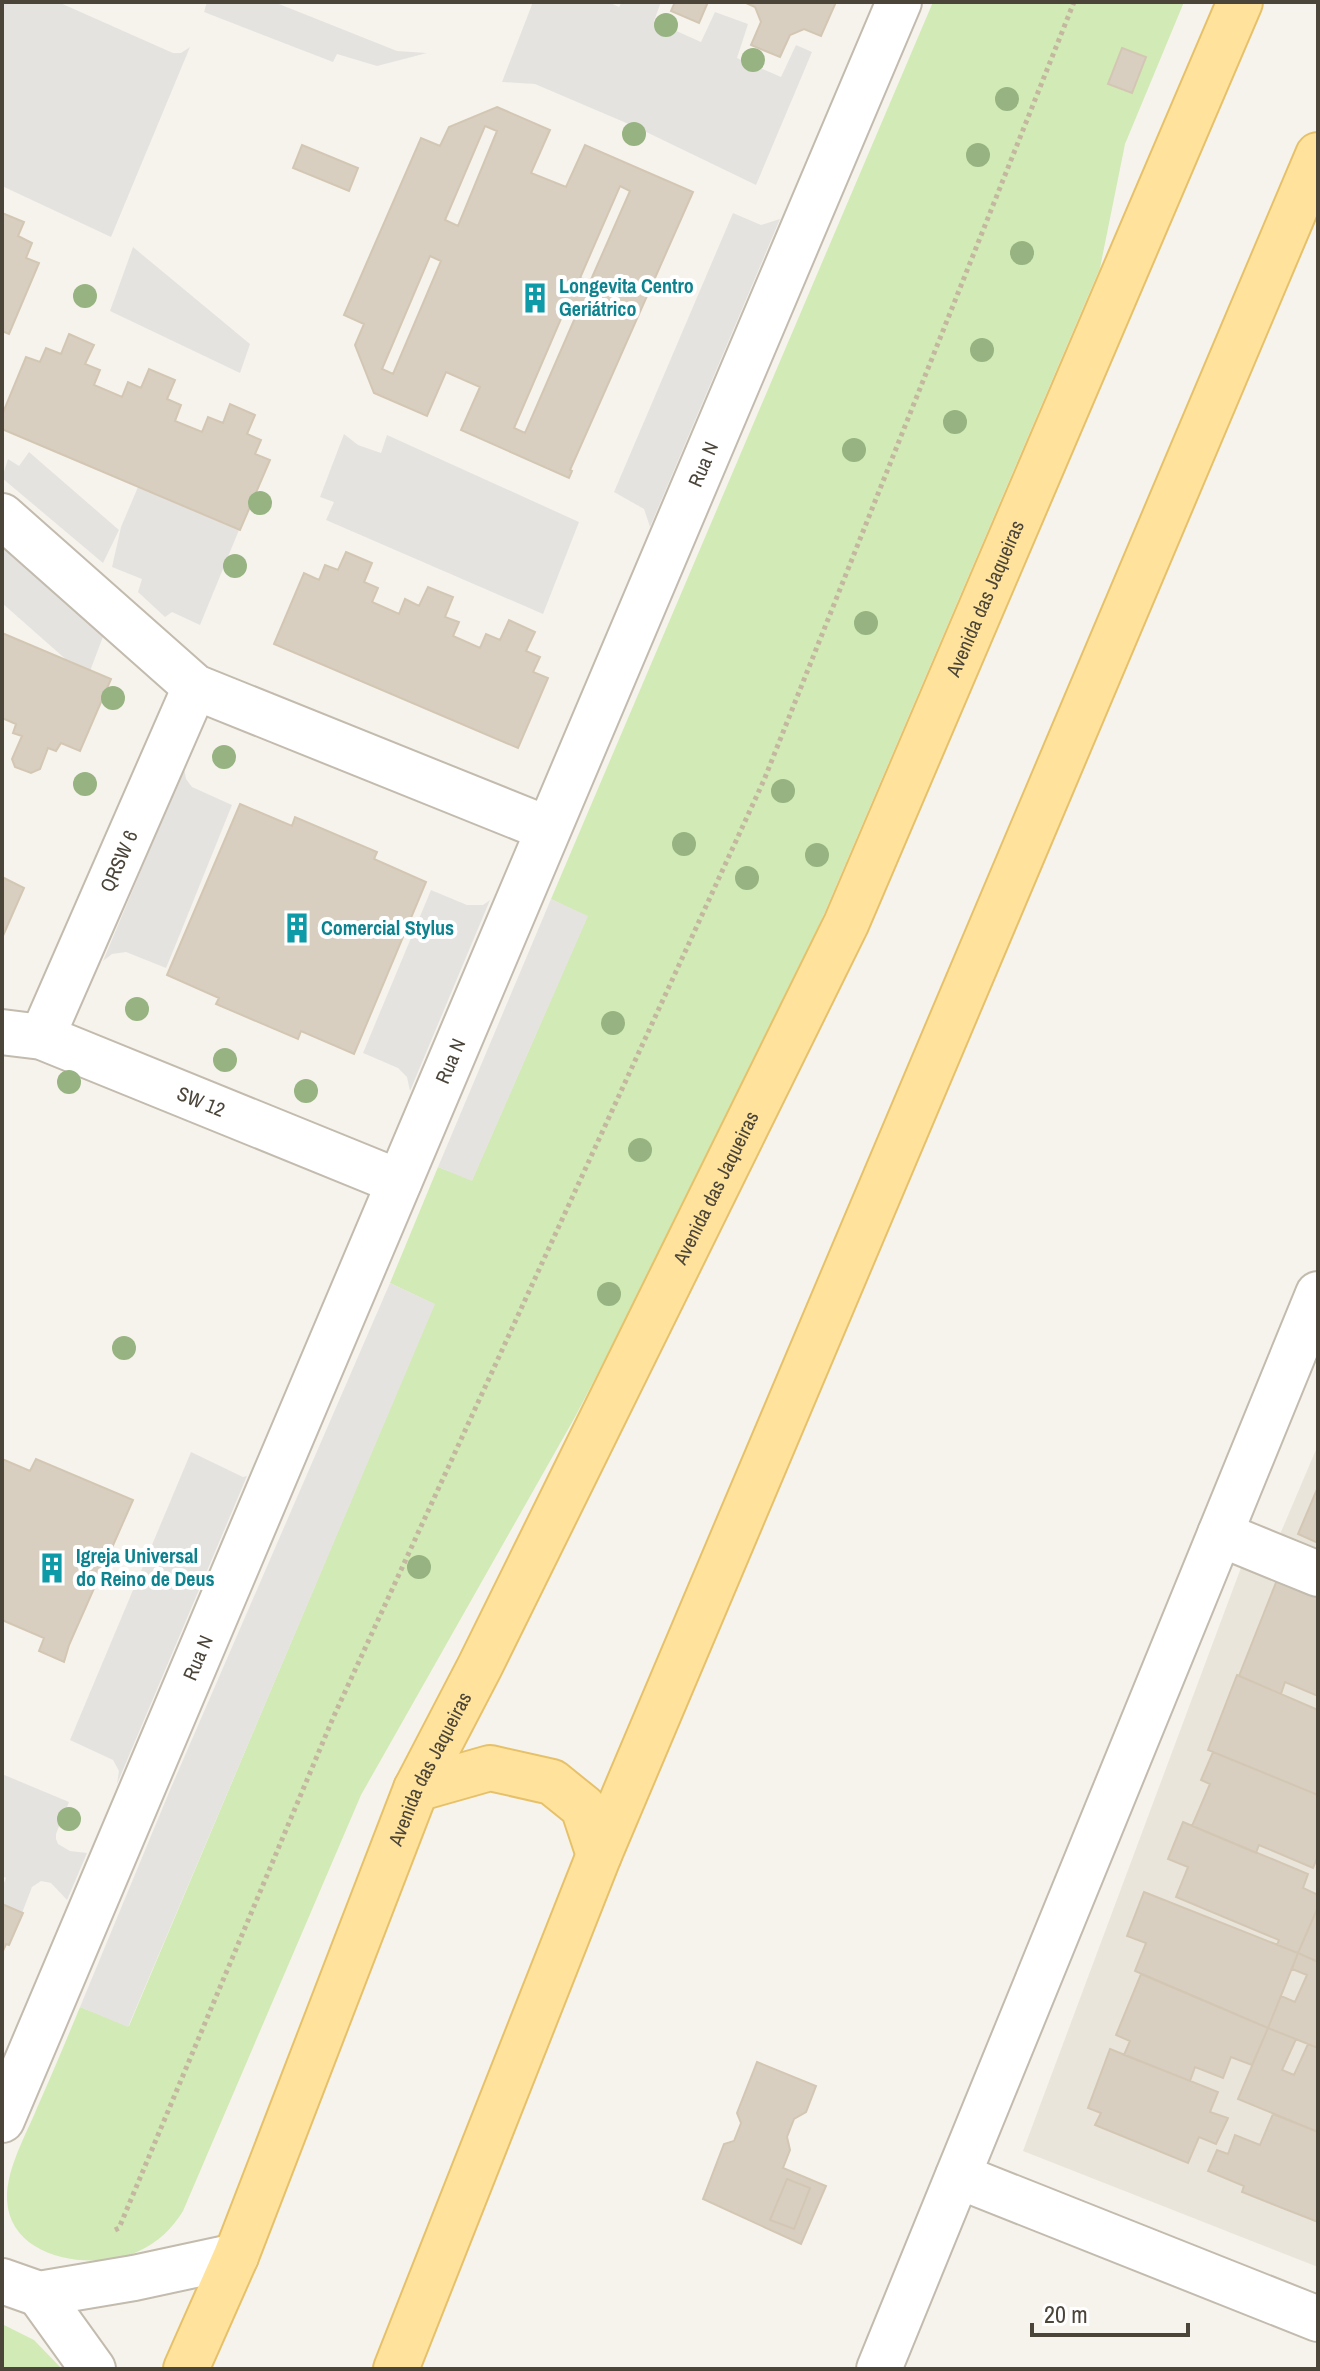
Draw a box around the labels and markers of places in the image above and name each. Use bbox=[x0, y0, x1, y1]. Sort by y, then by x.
place label: Longevita Centro Geriátrico bbox=[559, 272, 694, 322]
building icon: Longevita Centro Geriátrico bbox=[518, 281, 552, 315]
building icon: Comercial Stylus bbox=[280, 911, 314, 945]
place label: Comercial Stylus bbox=[321, 914, 454, 941]
place label: Igreja Universal do Reino de Deus bbox=[76, 1542, 215, 1592]
building icon: Igreja Universal do Reino de Deus bbox=[35, 1551, 69, 1585]

